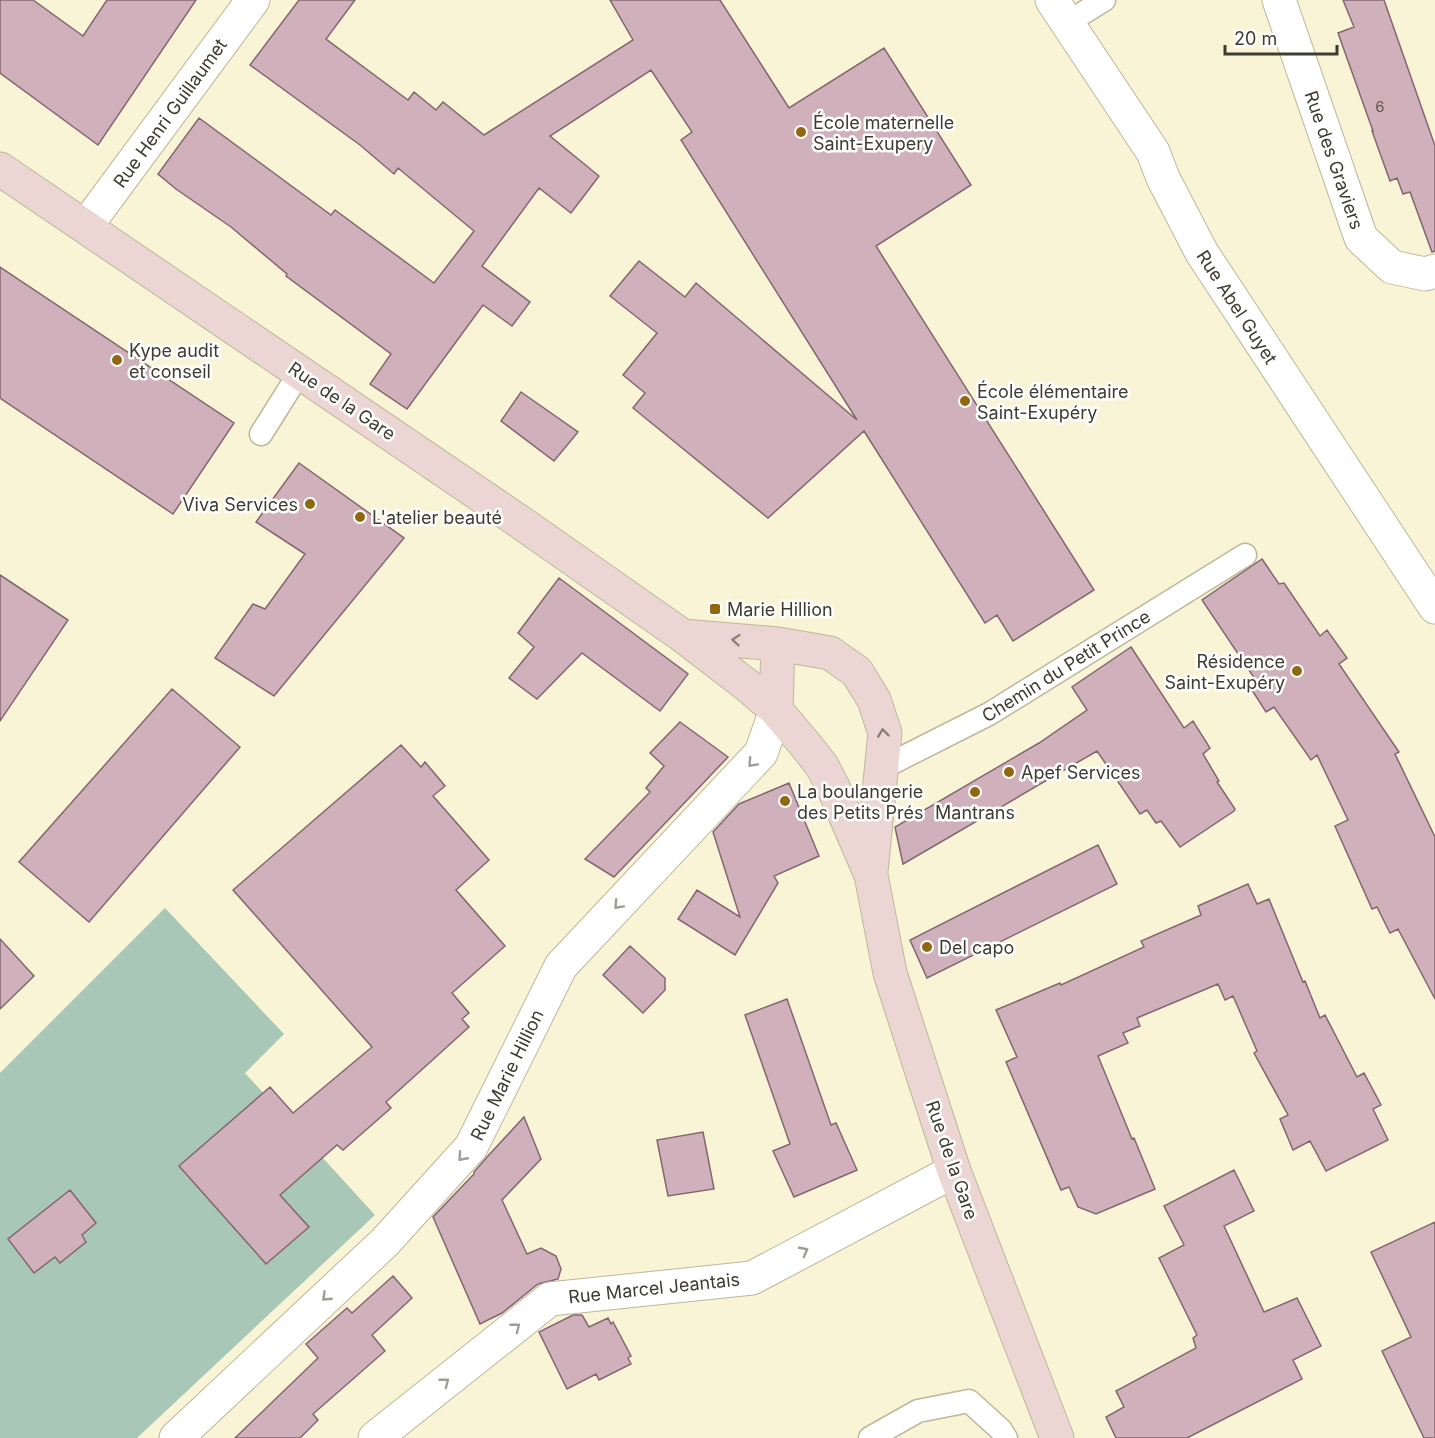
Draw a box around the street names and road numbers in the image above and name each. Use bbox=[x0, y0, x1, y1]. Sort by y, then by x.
street label: Rue Henri Guillaumet bbox=[109, 34, 231, 192]
street label: Rue des Graviers bbox=[1300, 88, 1368, 232]
street label: Rue Abel Guyet bbox=[1192, 246, 1282, 368]
street label: Rue de la Gare bbox=[285, 358, 399, 444]
street label: Chemin du Petit Prince bbox=[978, 606, 1154, 726]
street label: Rue Marie Hillion bbox=[466, 1006, 548, 1144]
street label: Rue de la Gare bbox=[922, 1098, 982, 1222]
street label: Rue Marcel Jeantais bbox=[567, 1269, 741, 1307]

